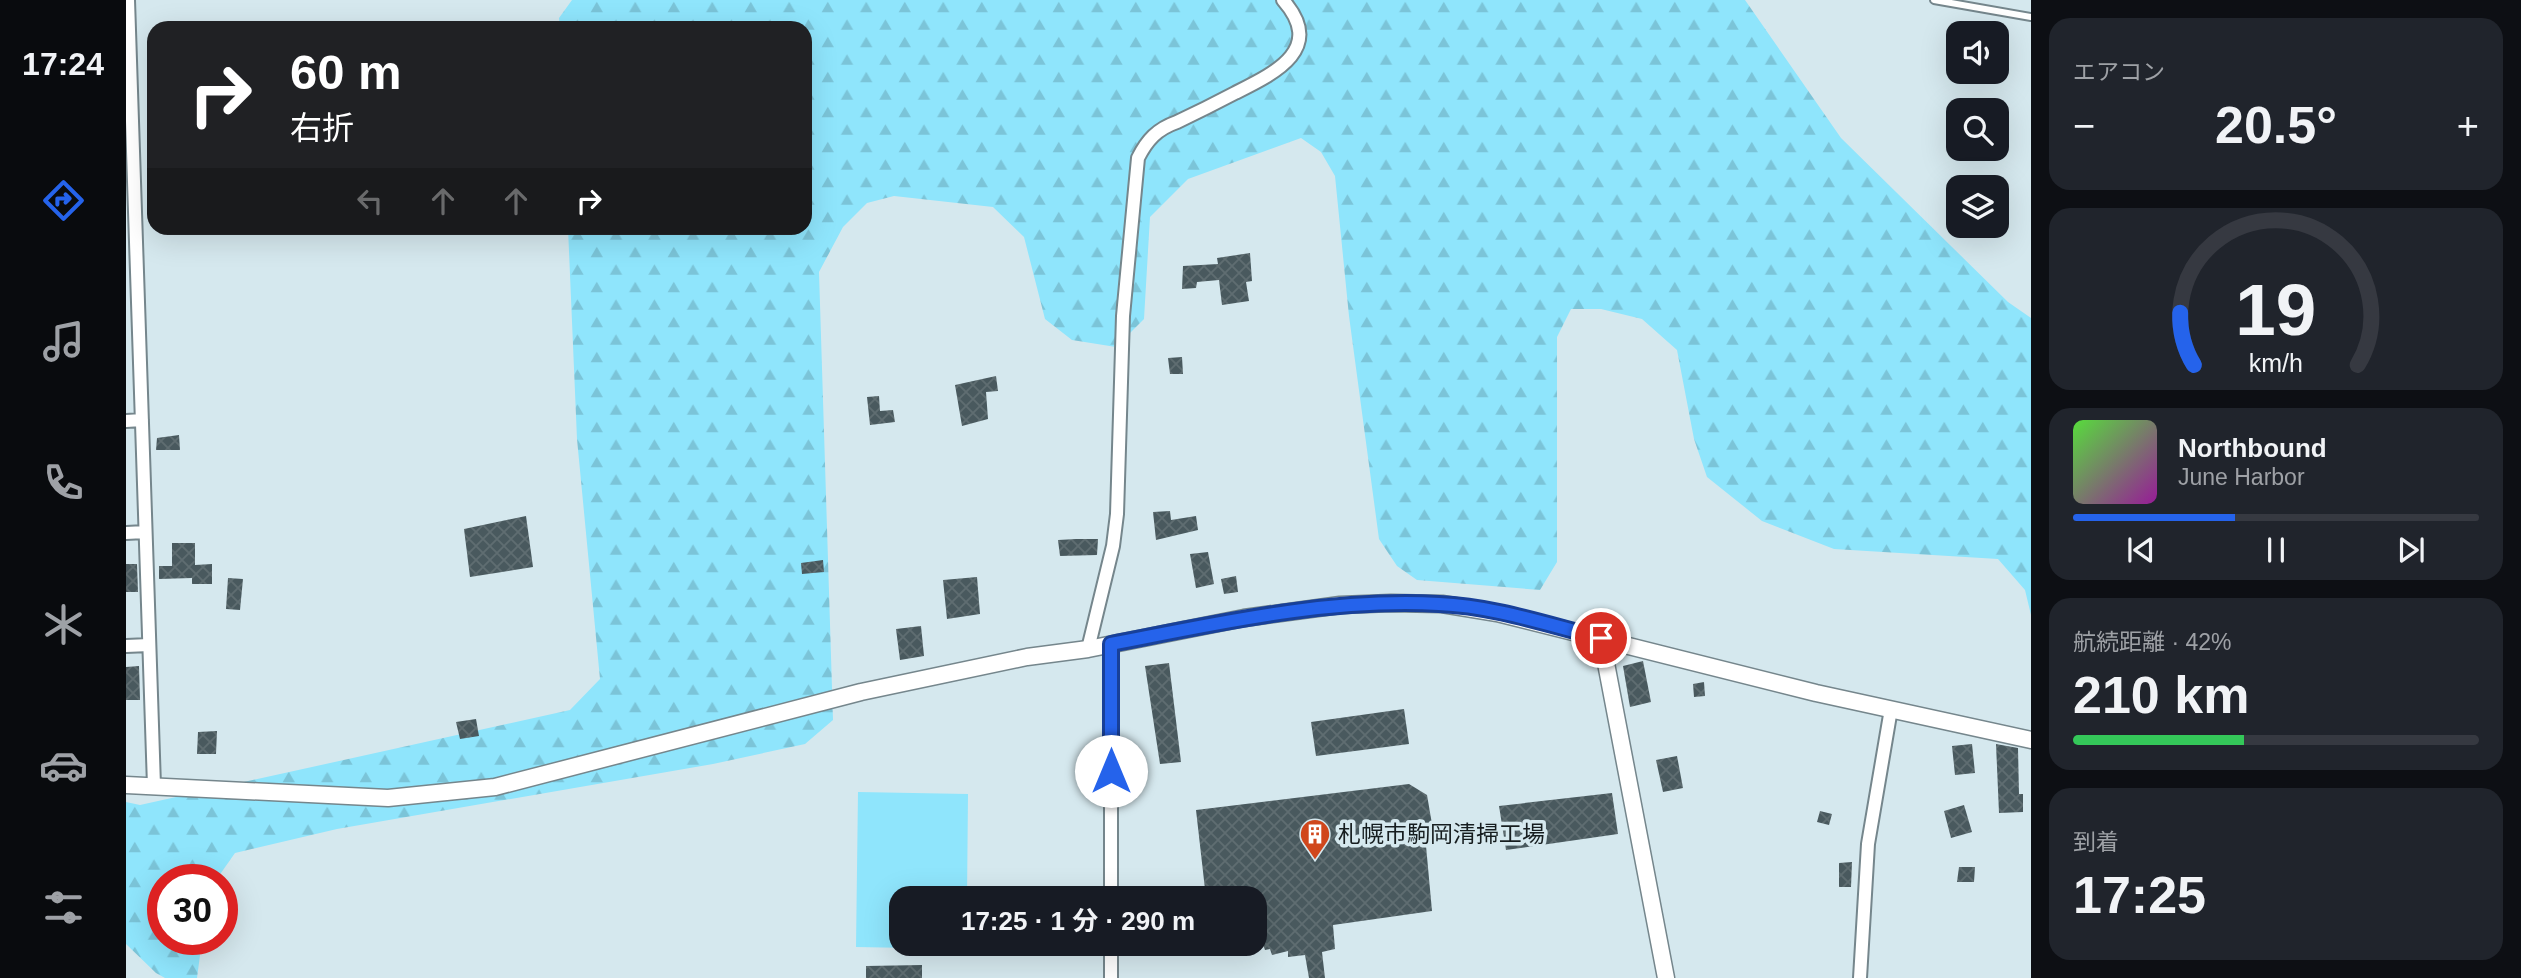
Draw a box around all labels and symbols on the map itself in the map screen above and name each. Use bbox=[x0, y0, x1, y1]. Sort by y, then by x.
pin bbox=[1571, 608, 1631, 668]
position arrow bbox=[1074, 734, 1148, 808]
building icon: 札幌市駒岡清掃工場 bbox=[1298, 817, 1332, 861]
place label: 札幌市駒岡清掃工場 bbox=[1338, 821, 1545, 847]
speed limit sign: 30 bbox=[147, 864, 238, 955]

